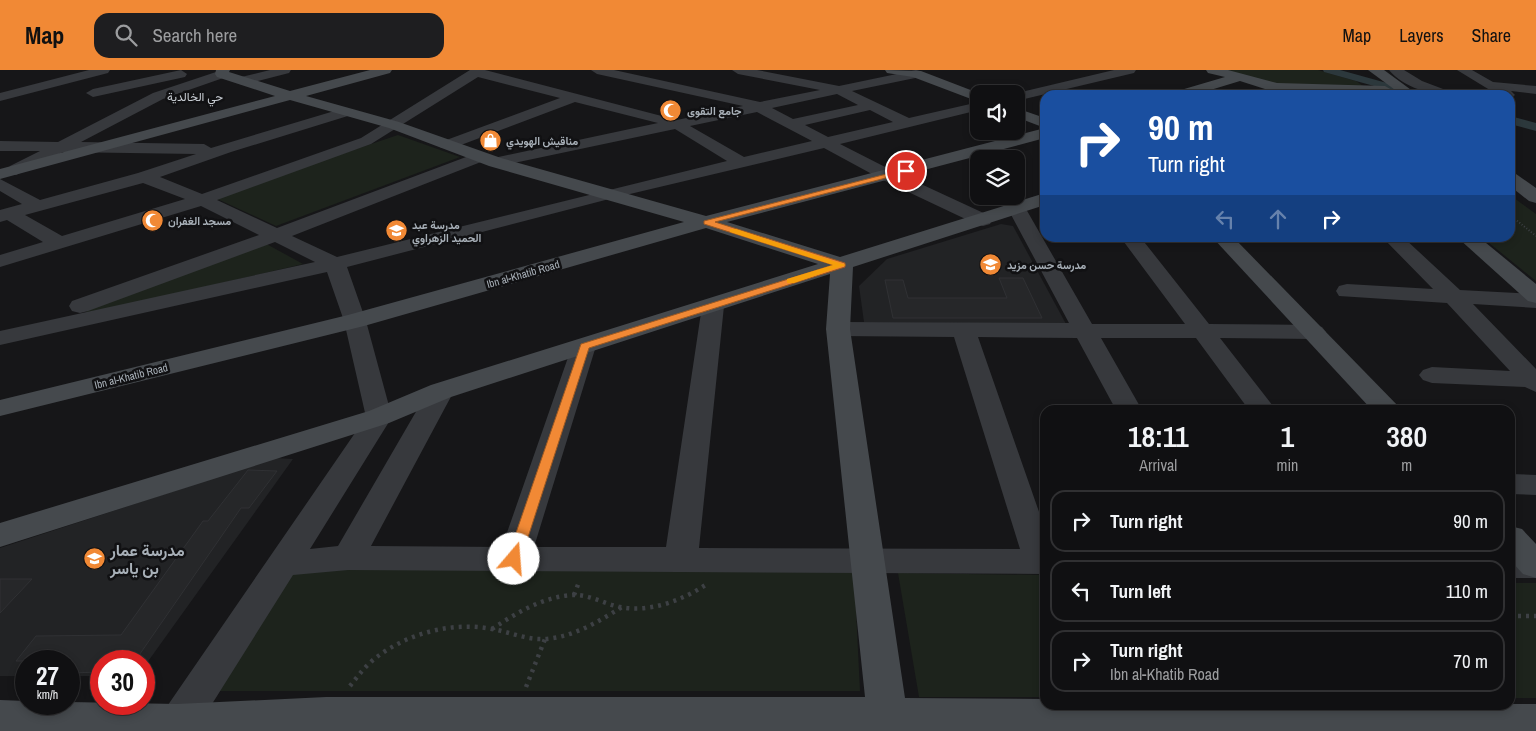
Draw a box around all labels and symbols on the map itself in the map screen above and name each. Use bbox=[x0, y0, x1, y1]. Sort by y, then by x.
district label: حي الخالدية bbox=[167, 89, 223, 107]
mosque icon: جامع التقوى bbox=[659, 99, 683, 123]
place label: جامع التقوى bbox=[687, 104, 742, 119]
shop icon: مناقيش الهويدي bbox=[478, 129, 502, 153]
place label: مناقيش الهويدي bbox=[506, 134, 578, 150]
pin bbox=[885, 150, 927, 192]
mosque icon: مسجد الغفران bbox=[140, 209, 164, 233]
place label: مسجد الغفران bbox=[168, 214, 231, 228]
place label: مدرسة عبد الحميد الزهراوي bbox=[412, 218, 482, 247]
school or university icon: مدرسة عبد الحميد الزهراوي bbox=[384, 219, 408, 243]
school or university icon: مدرسة حسن مزيد bbox=[979, 253, 1003, 277]
street label: Ibn al-Khatib Road bbox=[485, 257, 561, 291]
place label: مدرسة حسن مزيد bbox=[1007, 258, 1086, 272]
street label: Ibn al-Khatib Road bbox=[93, 360, 169, 392]
position arrow bbox=[487, 532, 539, 584]
place label: مدرسة عمار بن ياسر bbox=[109, 539, 185, 579]
school or university icon: مدرسة عمار بن ياسر bbox=[82, 547, 106, 571]
speed limit sign: 30 bbox=[90, 650, 155, 715]

